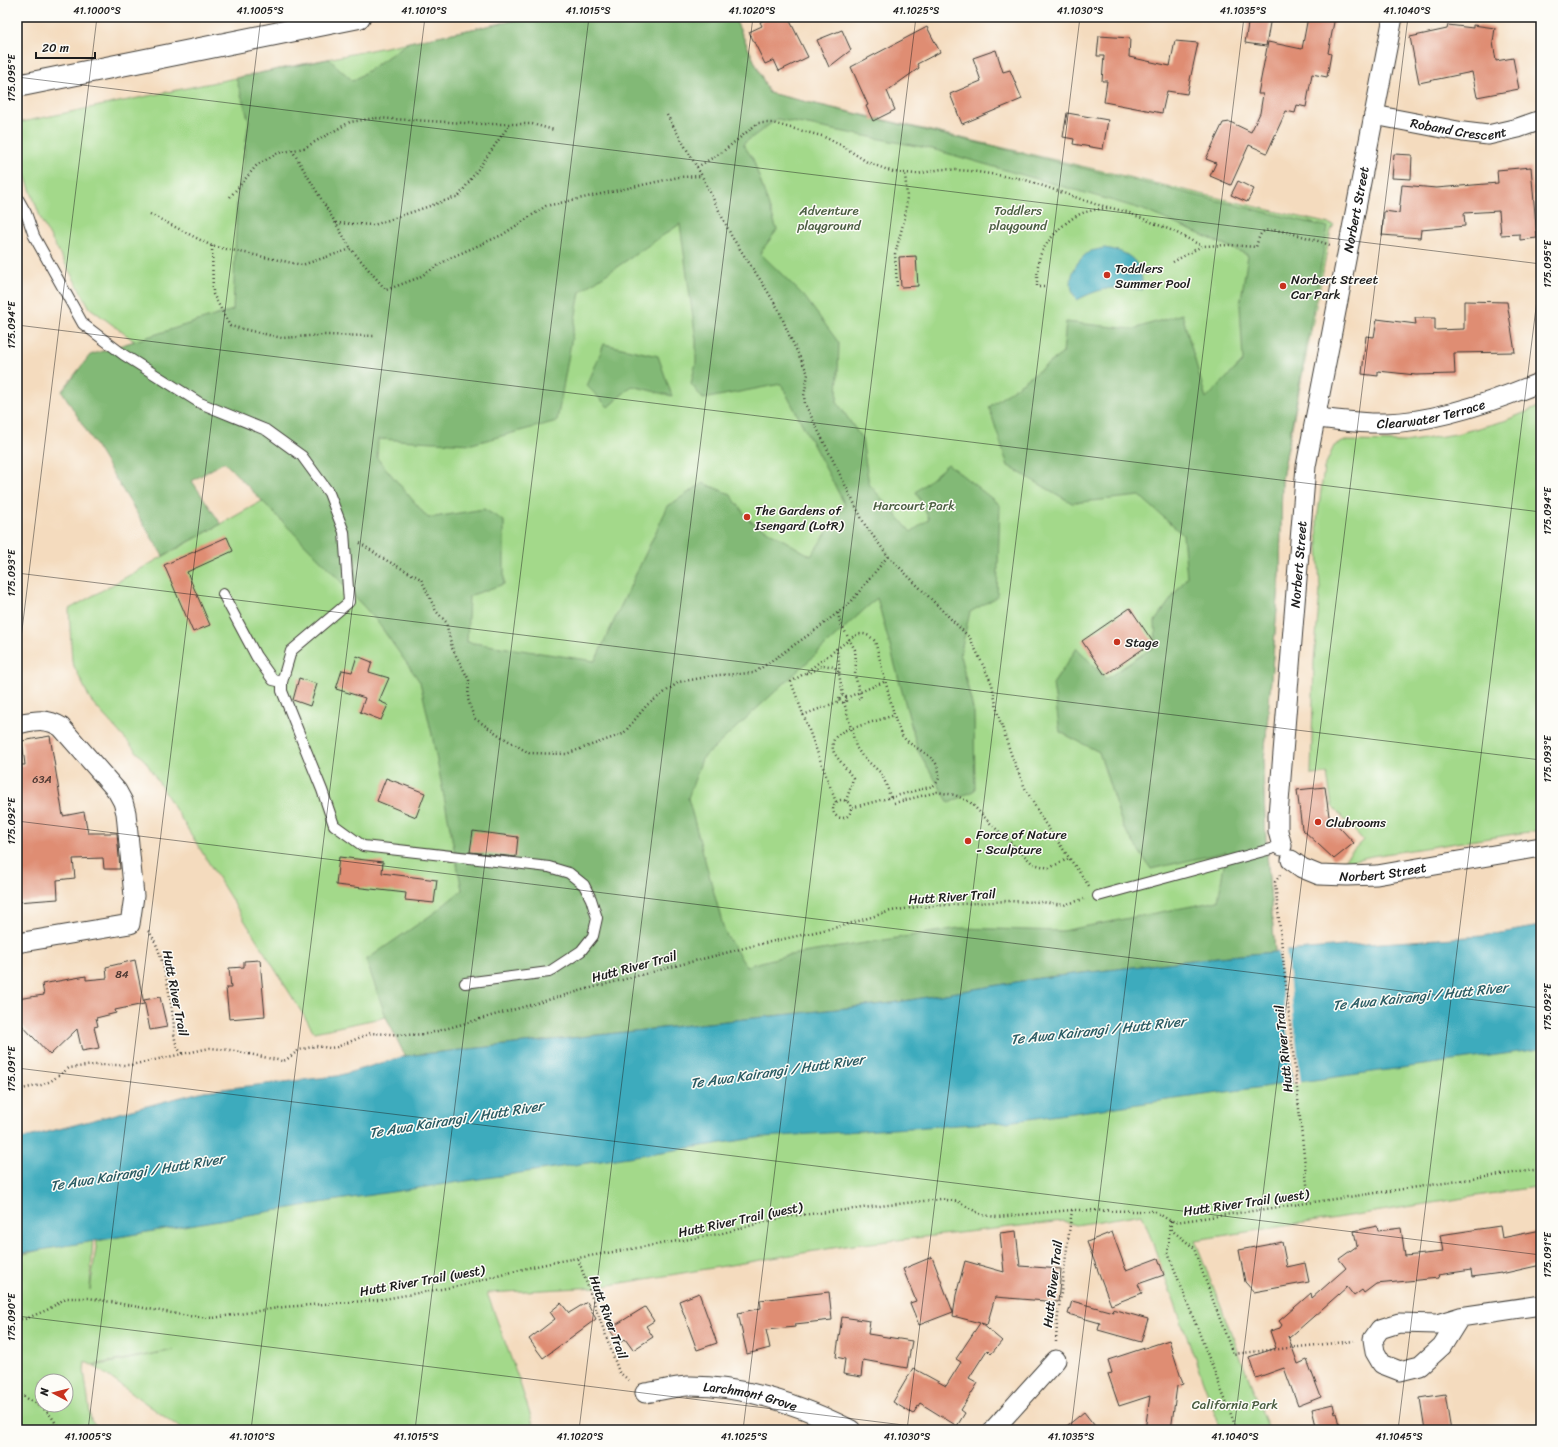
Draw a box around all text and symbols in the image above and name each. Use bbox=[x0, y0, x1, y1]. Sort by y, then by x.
text: 41.1000°S bbox=[73, 2, 121, 20]
text: 41.1005°S bbox=[236, 2, 284, 20]
text: 41.1010°S bbox=[401, 2, 447, 20]
text: 41.1015°S bbox=[565, 2, 611, 20]
text: 41.1020°S bbox=[729, 2, 776, 20]
text: 41.1025°S bbox=[893, 2, 940, 20]
text: 41.1030°S bbox=[1057, 2, 1104, 20]
text: 41.1035°S bbox=[1220, 2, 1267, 20]
text: 41.1040°S bbox=[1383, 2, 1431, 20]
scale bar bbox=[36, 34, 95, 60]
text: 20 m bbox=[42, 37, 69, 59]
text: 175.095°E bbox=[3, 53, 21, 102]
street label: Roband Crescent bbox=[1409, 111, 1509, 147]
street label: Norbert Street bbox=[1337, 164, 1376, 255]
park label: Adventure playground bbox=[796, 199, 862, 237]
park label: Toddlers playgound bbox=[988, 199, 1048, 237]
text: 175.095°E bbox=[1539, 239, 1557, 288]
place label: Toddlers Summer Pool bbox=[1115, 257, 1190, 295]
place label: Norbert Street Car Park bbox=[1291, 268, 1378, 306]
marker: Toddlers Summer Pool bbox=[1102, 270, 1112, 280]
marker: Norbert Street Car Park bbox=[1278, 281, 1288, 291]
text: 175.094°E bbox=[3, 300, 21, 349]
street label: Clearwater Terrace bbox=[1377, 393, 1489, 435]
text: 175.094°E bbox=[1539, 486, 1557, 535]
park label: Harcourt Park bbox=[873, 494, 955, 517]
place label: The Gardens of Isengard (LotR) bbox=[754, 499, 845, 537]
marker: The Gardens of Isengard (LotR) bbox=[742, 512, 752, 522]
street label: Norbert Street bbox=[1284, 520, 1314, 609]
text: 175.093°E bbox=[3, 548, 21, 596]
place label: Stage bbox=[1125, 631, 1159, 654]
marker: Stage bbox=[1112, 637, 1122, 647]
text: 175.093°E bbox=[1539, 734, 1557, 782]
house number: 63A bbox=[32, 770, 52, 789]
text: 175.092°E bbox=[3, 796, 21, 845]
place label: Clubrooms bbox=[1326, 811, 1386, 834]
marker: Clubrooms bbox=[1313, 817, 1323, 827]
place label: Force of Nature - Sculpture bbox=[976, 823, 1067, 861]
marker: Force of Nature - Sculpture bbox=[963, 836, 973, 846]
street label: Norbert Street bbox=[1339, 856, 1428, 888]
street label: Hutt River Trail bbox=[908, 882, 997, 911]
street label: Hutt River Trail bbox=[589, 944, 680, 989]
street label: Hutt River Trail bbox=[156, 948, 195, 1039]
house number: 84 bbox=[115, 965, 129, 984]
water label: Te Awa Kairangi / Hutt River bbox=[1331, 975, 1512, 1018]
text: 175.092°E bbox=[1539, 982, 1557, 1031]
street label: Hutt River Trail bbox=[1267, 1004, 1300, 1094]
water label: Te Awa Kairangi / Hutt River bbox=[1009, 1009, 1190, 1052]
text: 175.091°E bbox=[3, 1045, 21, 1092]
water label: Te Awa Kairangi / Hutt River bbox=[688, 1046, 869, 1096]
water label: Te Awa Kairangi / Hutt River bbox=[367, 1093, 548, 1146]
water label: Te Awa Kairangi / Hutt River bbox=[48, 1146, 229, 1199]
street label: Hutt River Trail (west) bbox=[1182, 1182, 1312, 1223]
street label: Hutt River Trail (west) bbox=[676, 1195, 806, 1244]
text: 175.091°E bbox=[1539, 1231, 1557, 1278]
street label: Hutt River Trail bbox=[1036, 1239, 1069, 1329]
street label: Hutt River Trail (west) bbox=[358, 1258, 488, 1303]
street label: Hutt River Trail bbox=[583, 1272, 634, 1363]
text: 175.090°E bbox=[3, 1292, 21, 1341]
north arrow bbox=[34, 1373, 74, 1413]
street label: Larchmont Grove bbox=[703, 1375, 801, 1418]
text: N bbox=[35, 1387, 55, 1398]
park label: California Park bbox=[1192, 1393, 1278, 1416]
text: 41.1005°S bbox=[64, 1428, 112, 1446]
text: 41.1010°S bbox=[229, 1428, 275, 1446]
text: 41.1015°S bbox=[393, 1428, 439, 1446]
text: 41.1020°S bbox=[557, 1428, 604, 1446]
text: 41.1025°S bbox=[721, 1428, 768, 1446]
text: 41.1030°S bbox=[884, 1428, 931, 1446]
text: 41.1035°S bbox=[1048, 1428, 1095, 1446]
text: 41.1040°S bbox=[1211, 1428, 1259, 1446]
text: 41.1045°S bbox=[1375, 1428, 1423, 1446]

